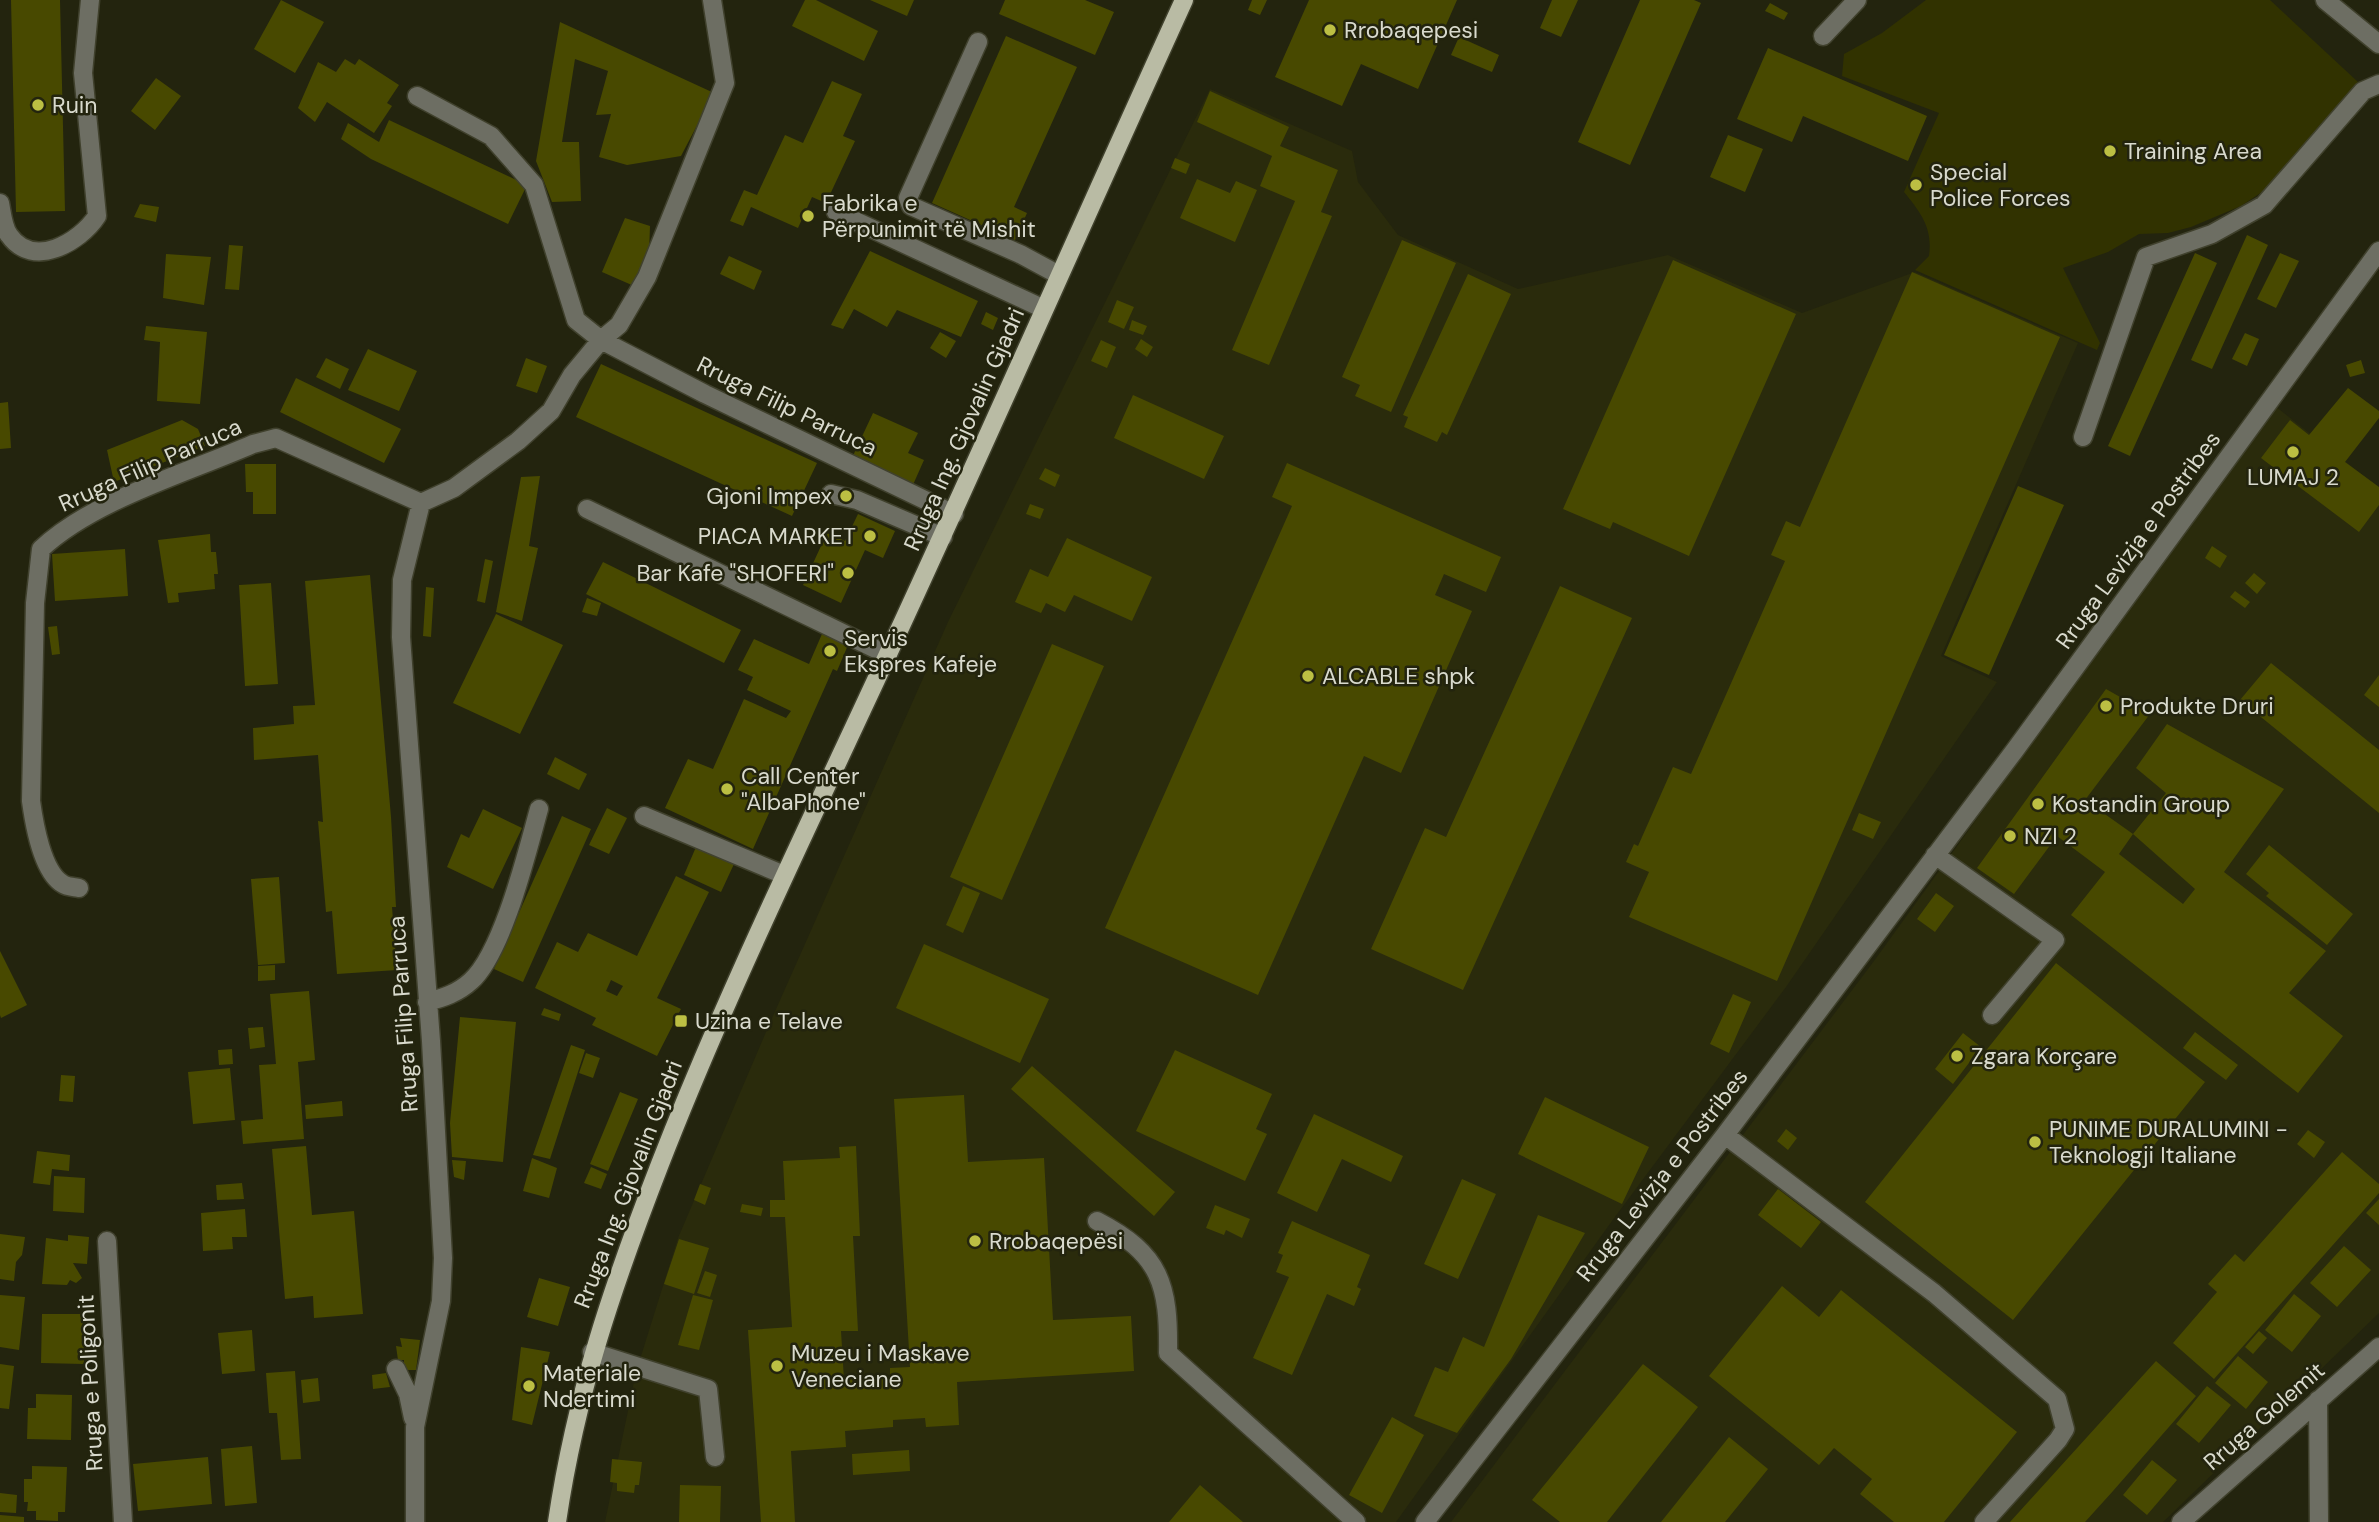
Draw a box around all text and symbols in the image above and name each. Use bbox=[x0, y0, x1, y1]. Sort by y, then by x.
place label: Rrobaqepesi bbox=[1344, 15, 1478, 45]
marker: Rrobaqepesi bbox=[1322, 22, 1338, 38]
place label: Ruin bbox=[52, 90, 98, 120]
marker: Ruin bbox=[30, 97, 46, 113]
place label: Training Area bbox=[2124, 136, 2262, 166]
marker: Training Area bbox=[2102, 143, 2118, 159]
place label: Special Police Forces bbox=[1930, 157, 2071, 213]
marker: Special Police Forces bbox=[1908, 177, 1924, 193]
place label: Fabrika e Përpunimit të Mishit bbox=[822, 188, 1036, 244]
marker: Fabrika e Përpunimit të Mishit bbox=[800, 208, 816, 224]
street label: Rruga Ing. Gjovalin Gjadri bbox=[897, 303, 1031, 555]
street label: Rruga Filip Parruca bbox=[692, 349, 882, 463]
street label: Rruga Filip Parruca bbox=[54, 411, 246, 519]
street label: Rruga Levizja e Postribes bbox=[2049, 425, 2227, 655]
marker: LUMAJ 2 bbox=[2285, 444, 2301, 460]
place label: LUMAJ 2 bbox=[2247, 462, 2339, 492]
place label: Gjoni Impex bbox=[706, 481, 832, 511]
marker: Gjoni Impex bbox=[838, 488, 854, 504]
place label: PIACA MARKET bbox=[698, 521, 856, 551]
marker: PIACA MARKET bbox=[862, 528, 878, 544]
place label: Bar Kafe "SHOFERI" bbox=[636, 558, 834, 588]
marker: Bar Kafe "SHOFERI" bbox=[840, 565, 856, 581]
place label: Servis Ekspres Kafeje bbox=[844, 623, 997, 679]
marker: Servis Ekspres Kafeje bbox=[822, 643, 838, 659]
place label: ALCABLE shpk bbox=[1322, 661, 1476, 691]
marker: ALCABLE shpk bbox=[1300, 668, 1316, 684]
place label: Produkte Druri bbox=[2120, 691, 2274, 721]
marker: Produkte Druri bbox=[2098, 698, 2114, 714]
place label: Call Center "AlbaPhone" bbox=[741, 761, 866, 817]
marker: Call Center "AlbaPhone" bbox=[719, 781, 735, 797]
place label: Kostandin Group bbox=[2052, 789, 2230, 819]
marker: Kostandin Group bbox=[2030, 796, 2046, 812]
place label: NZI 2 bbox=[2024, 821, 2077, 851]
marker: NZI 2 bbox=[2002, 828, 2018, 844]
street label: Rruga Filip Parruca bbox=[381, 915, 425, 1113]
place label: Uzina e Telave bbox=[695, 1006, 843, 1036]
marker: Uzina e Telave bbox=[673, 1013, 689, 1029]
place label: Zgara Korçare bbox=[1971, 1041, 2117, 1071]
marker: Zgara Korçare bbox=[1949, 1048, 1965, 1064]
street label: Rruga Ing. Gjovalin Gjadri bbox=[567, 1056, 689, 1312]
street label: Rruga Levizja e Postribes bbox=[1570, 1063, 1754, 1287]
place label: PUNIME DURALUMINI - Teknologji Italiane bbox=[2049, 1114, 2288, 1170]
marker: PUNIME DURALUMINI - Teknologji Italiane bbox=[2027, 1134, 2043, 1150]
place label: Rrobaqepësi bbox=[989, 1226, 1123, 1256]
marker: Rrobaqepësi bbox=[967, 1233, 983, 1249]
street label: Rruga e Poligonit bbox=[70, 1294, 110, 1472]
place label: Muzeu i Maskave Veneciane bbox=[791, 1338, 970, 1394]
street label: Rruga Golemit bbox=[2197, 1355, 2331, 1477]
place label: Materiale Ndertimi bbox=[543, 1358, 641, 1414]
marker: Muzeu i Maskave Veneciane bbox=[769, 1358, 785, 1374]
marker: Materiale Ndertimi bbox=[521, 1378, 537, 1394]

